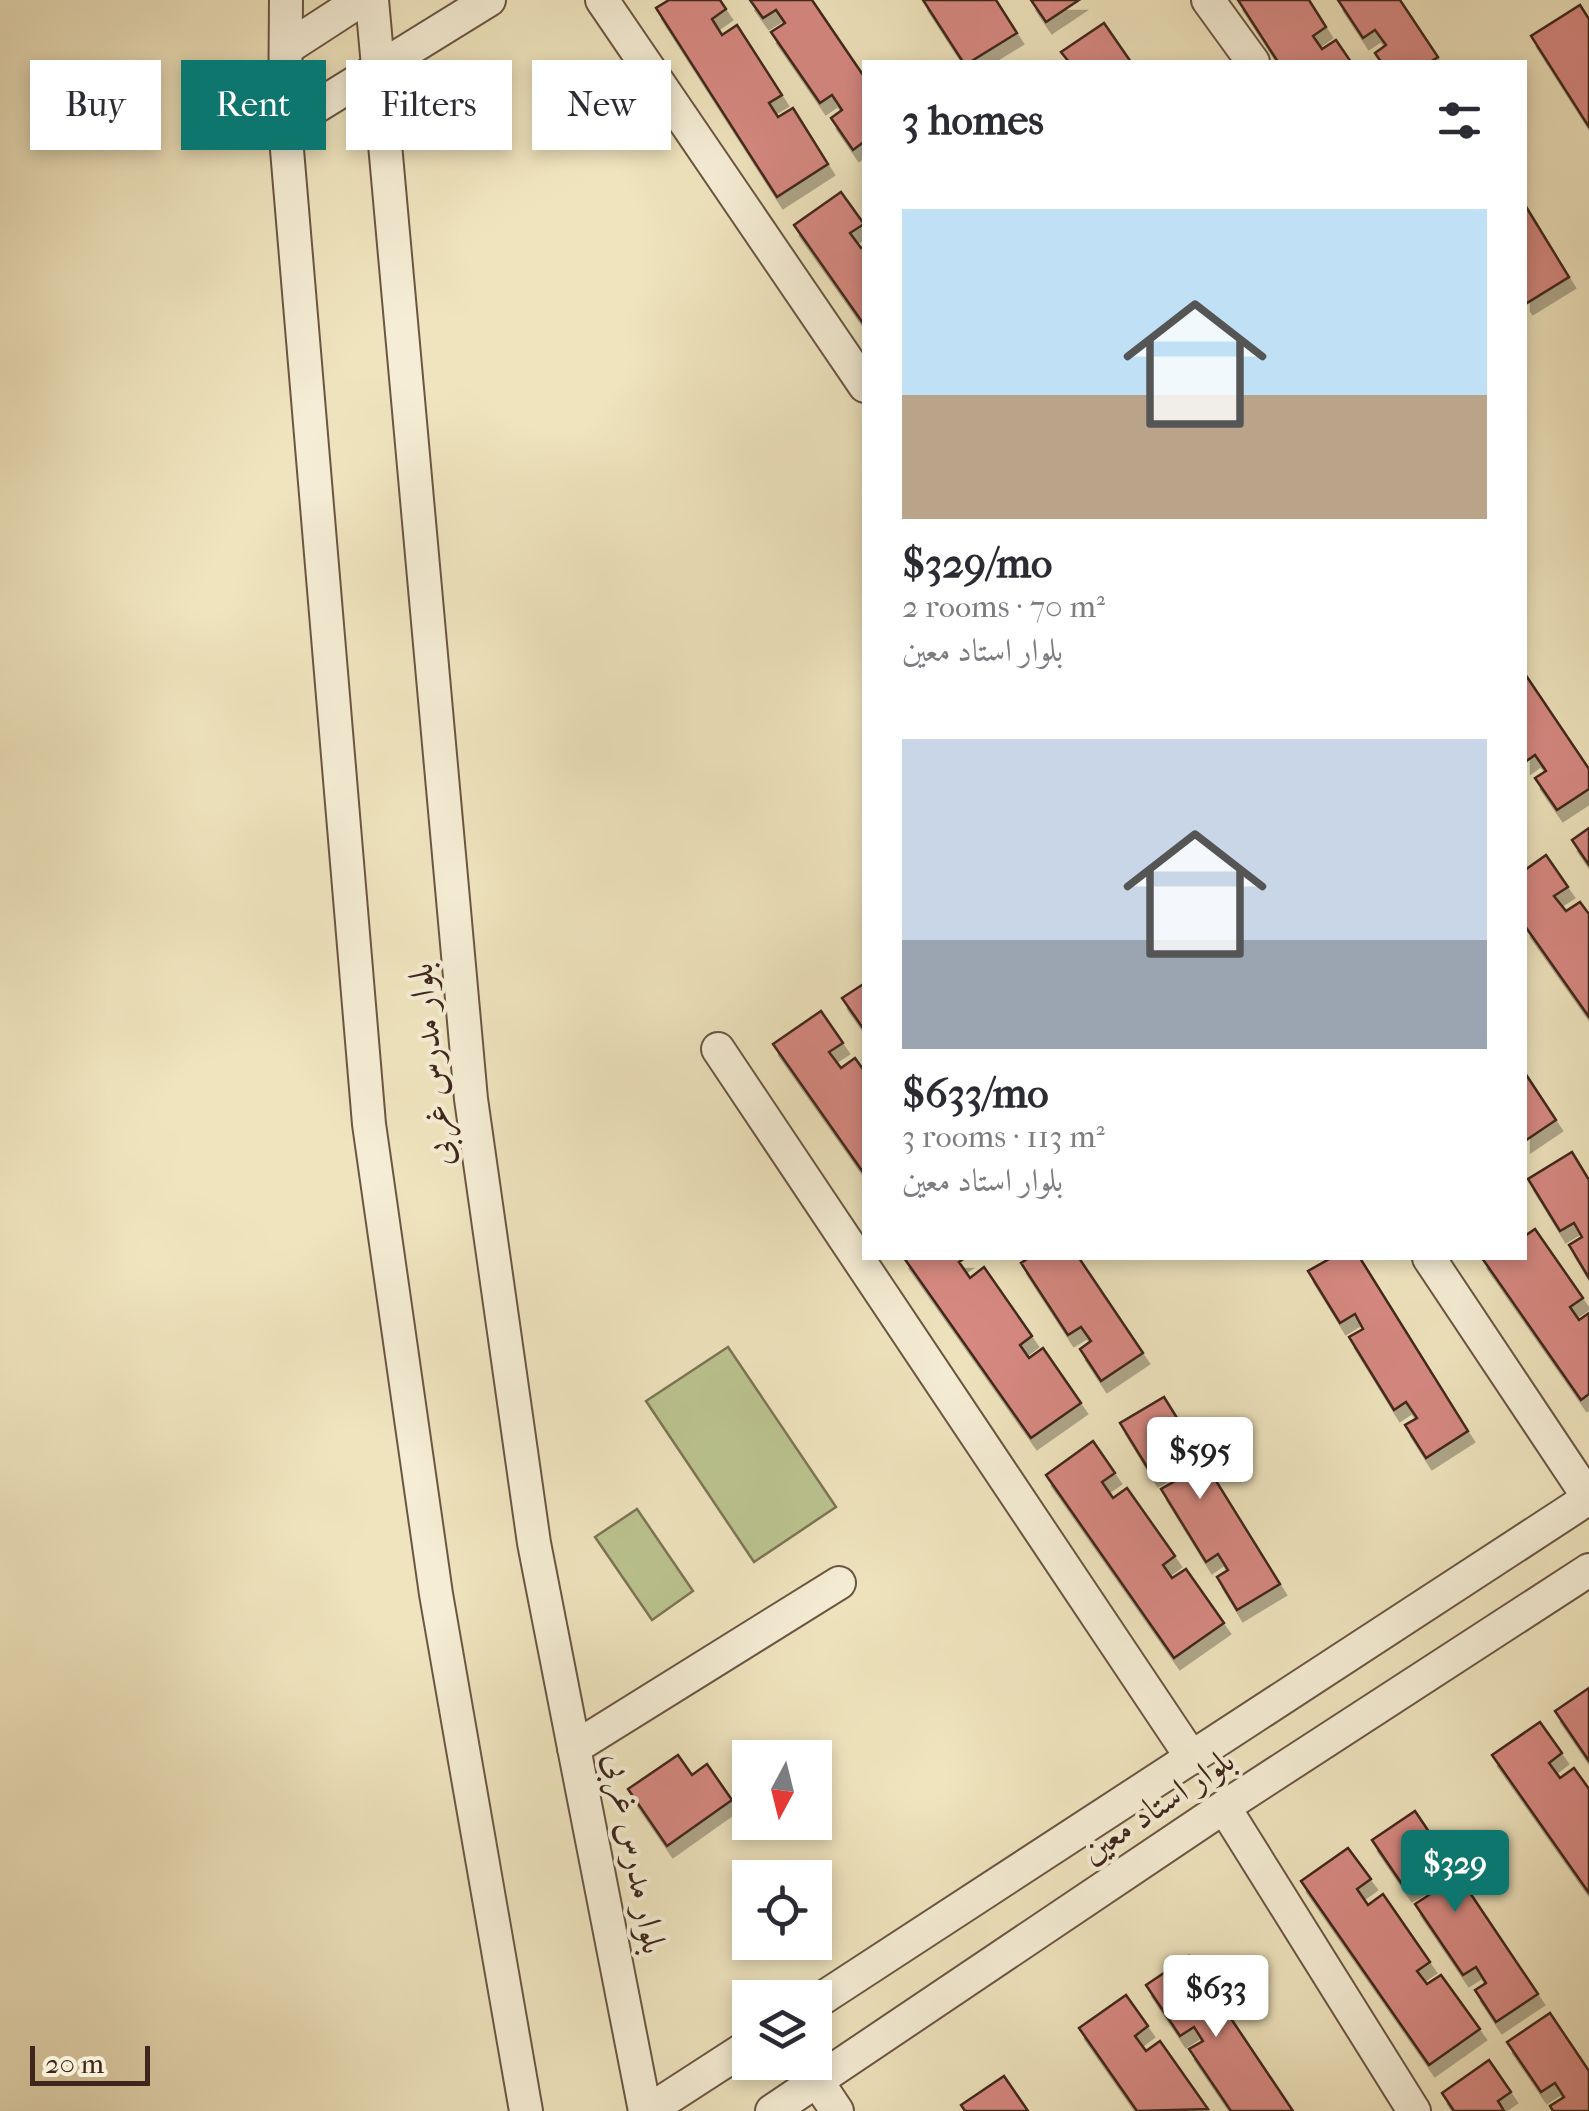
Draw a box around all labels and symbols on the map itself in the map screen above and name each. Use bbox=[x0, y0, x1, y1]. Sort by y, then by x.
street label: بلوار مدرس غربی bbox=[399, 961, 466, 1169]
pin: $595 bbox=[1141, 1417, 1259, 1502]
street label: بلوار استاد معین bbox=[1073, 1739, 1242, 1872]
north arrow bbox=[732, 1740, 832, 1840]
street label: بلوار مدرس غربی bbox=[592, 1749, 675, 1958]
pin: $329 bbox=[1396, 1830, 1514, 1915]
pin: $633 bbox=[1157, 1955, 1275, 2040]
scale bar bbox=[30, 2041, 150, 2086]

